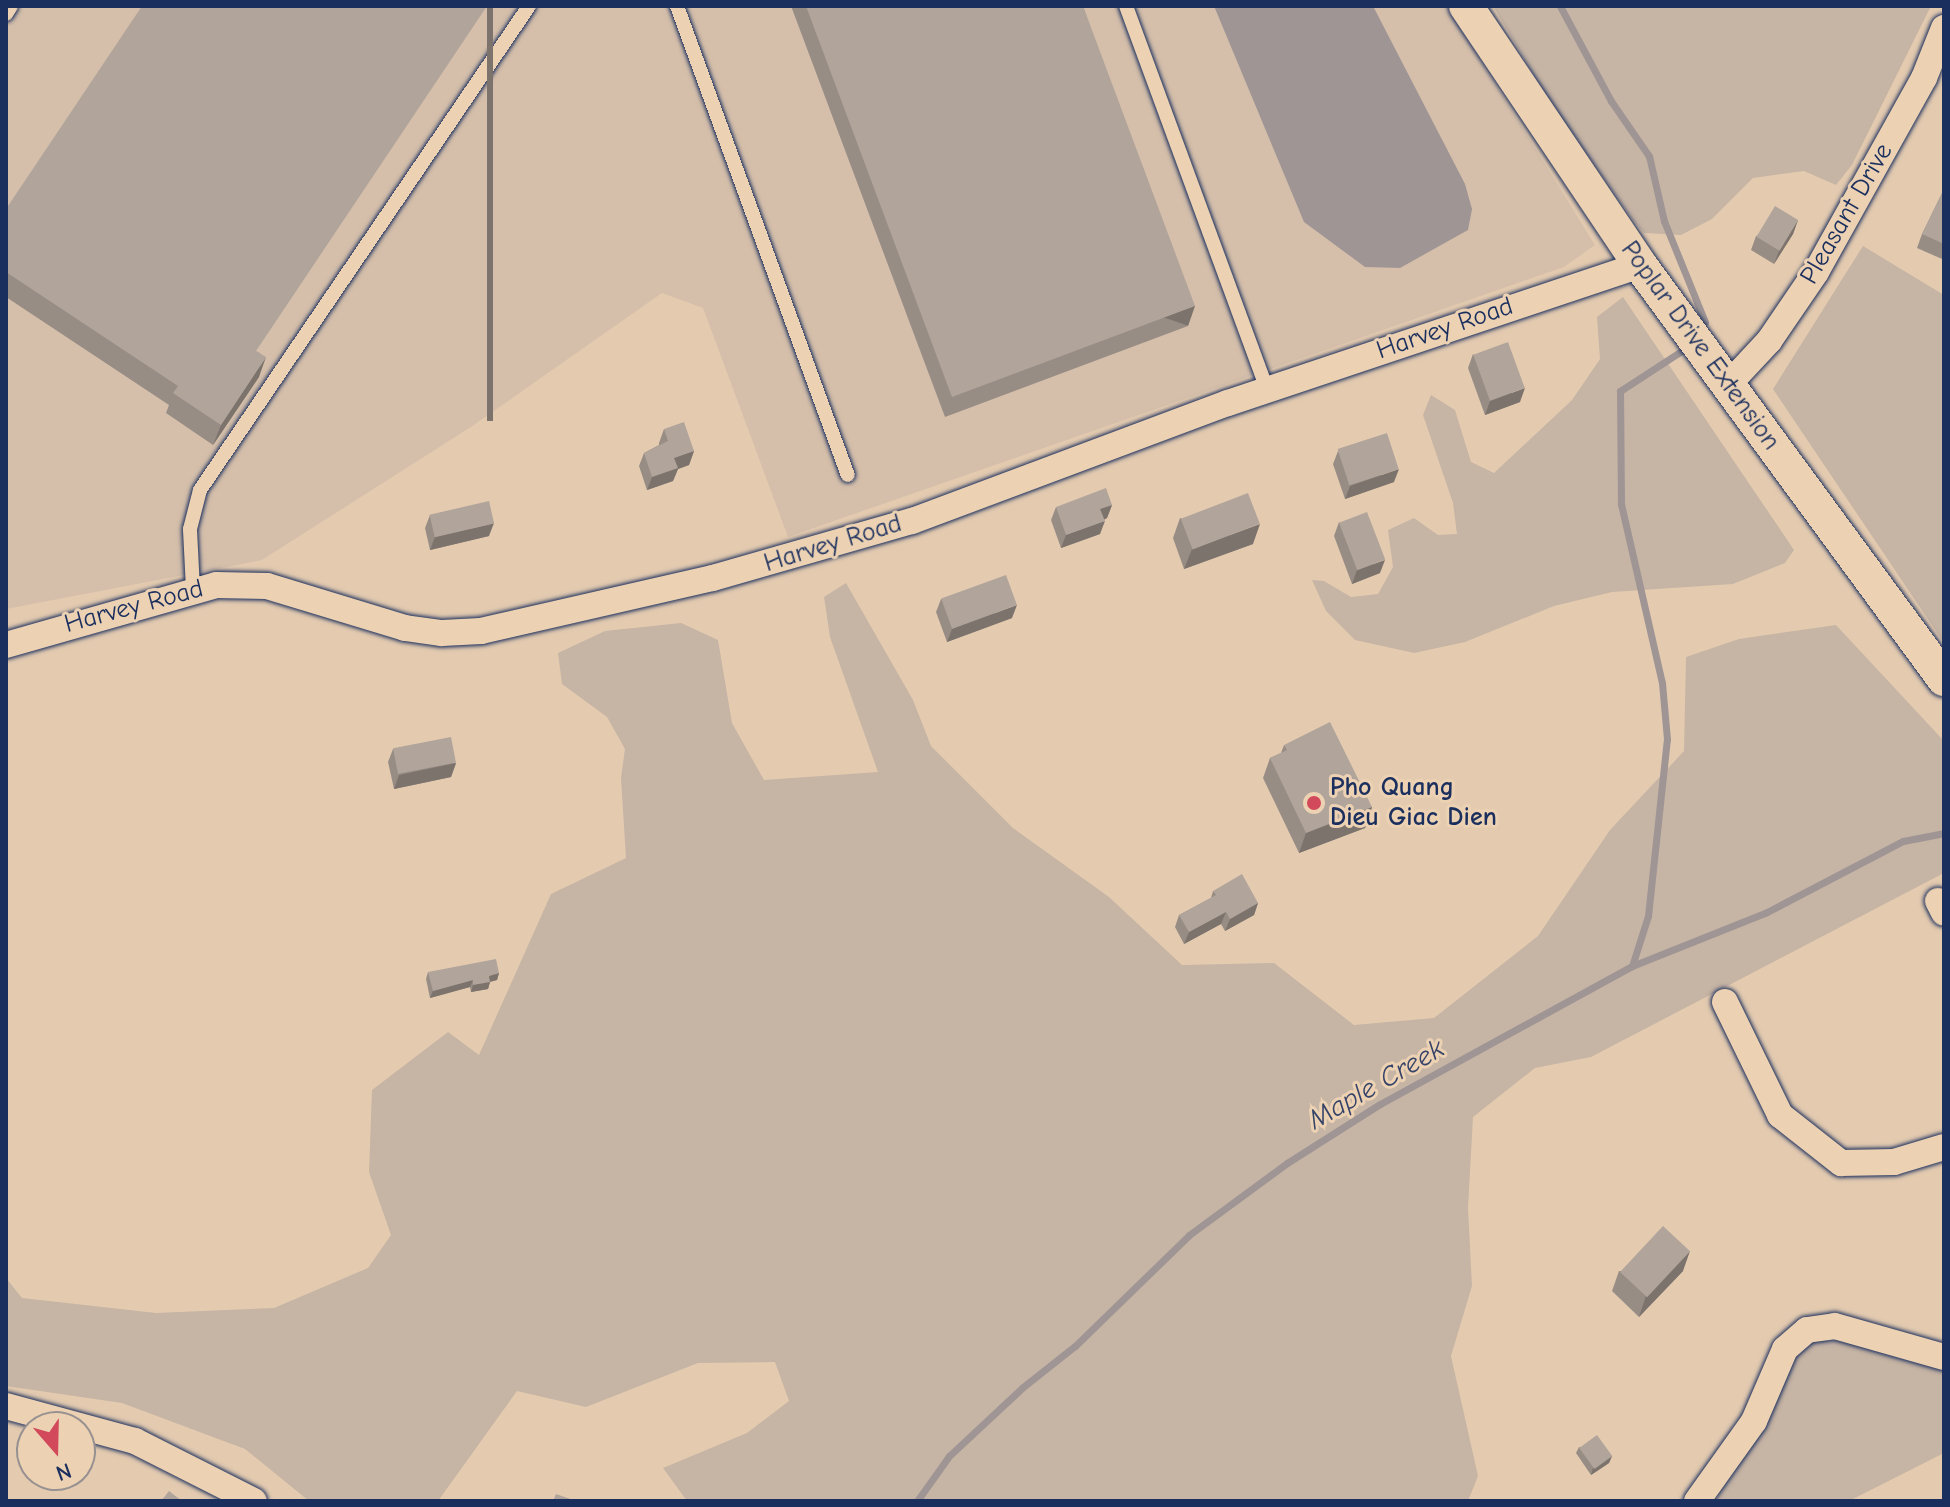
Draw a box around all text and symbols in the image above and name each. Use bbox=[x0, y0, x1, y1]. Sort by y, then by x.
street label: Pleasant Drive bbox=[1794, 138, 1900, 290]
street label: Poplar Drive Extension bbox=[1614, 235, 1786, 457]
street label: Harvey Road bbox=[1373, 291, 1517, 367]
street label: Harvey Road bbox=[760, 508, 906, 580]
street label: Harvey Road bbox=[61, 574, 207, 640]
place label: Pho Quang Dieu Giac Dien bbox=[1330, 772, 1497, 834]
marker: Pho Quang Dieu Giac Dien bbox=[1305, 794, 1323, 812]
water label: Maple Creek bbox=[1302, 1032, 1450, 1136]
north arrow bbox=[16, 1411, 96, 1491]
text: N bbox=[52, 1457, 75, 1486]

